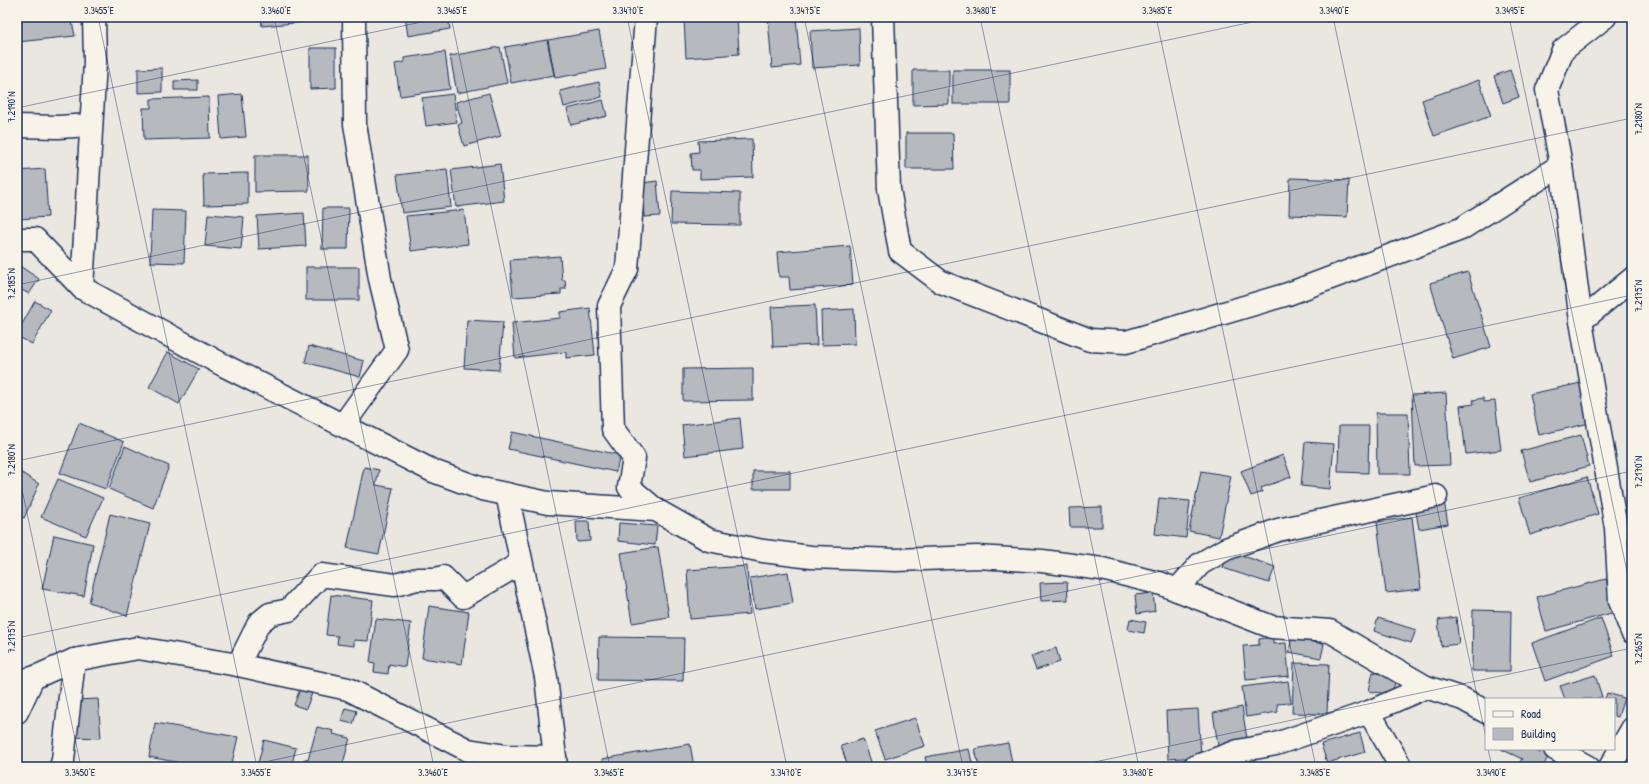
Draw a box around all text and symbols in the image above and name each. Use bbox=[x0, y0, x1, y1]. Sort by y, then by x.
text: 3.3455°E bbox=[84, 4, 115, 17]
text: 3.3460°E bbox=[261, 4, 292, 17]
text: 3.3465°E bbox=[437, 4, 467, 17]
text: 3.3470°E bbox=[612, 4, 644, 17]
text: 3.3475°E bbox=[790, 4, 821, 17]
text: 3.3480°E bbox=[966, 4, 997, 17]
text: 3.3485°E bbox=[1142, 4, 1173, 17]
text: 3.3490°E bbox=[1319, 4, 1349, 17]
text: 3.3495°E bbox=[1495, 4, 1525, 17]
text: 7.2190°N bbox=[5, 91, 18, 123]
text: 7.2180°N bbox=[1632, 103, 1645, 135]
text: 7.2185°N bbox=[5, 268, 18, 300]
text: 7.2175°N bbox=[1632, 280, 1645, 312]
text: 7.2180°N bbox=[5, 444, 18, 476]
text: 7.2170°N bbox=[1632, 456, 1645, 488]
text: 7.2175°N bbox=[5, 621, 18, 653]
text: 7.2165°N bbox=[1632, 633, 1645, 665]
legend bbox=[1485, 698, 1615, 750]
text: Road bbox=[1521, 705, 1541, 722]
text: Building bbox=[1521, 725, 1556, 742]
text: 3.3450°E bbox=[65, 766, 96, 779]
text: 3.3455°E bbox=[241, 766, 272, 779]
text: 3.3460°E bbox=[418, 766, 449, 779]
text: 3.3465°E bbox=[594, 766, 624, 779]
text: 3.3470°E bbox=[770, 766, 802, 779]
text: 3.3475°E bbox=[947, 766, 978, 779]
text: 3.3480°E bbox=[1123, 766, 1154, 779]
text: 3.3485°E bbox=[1300, 766, 1331, 779]
text: 3.3490°E bbox=[1476, 766, 1506, 779]

